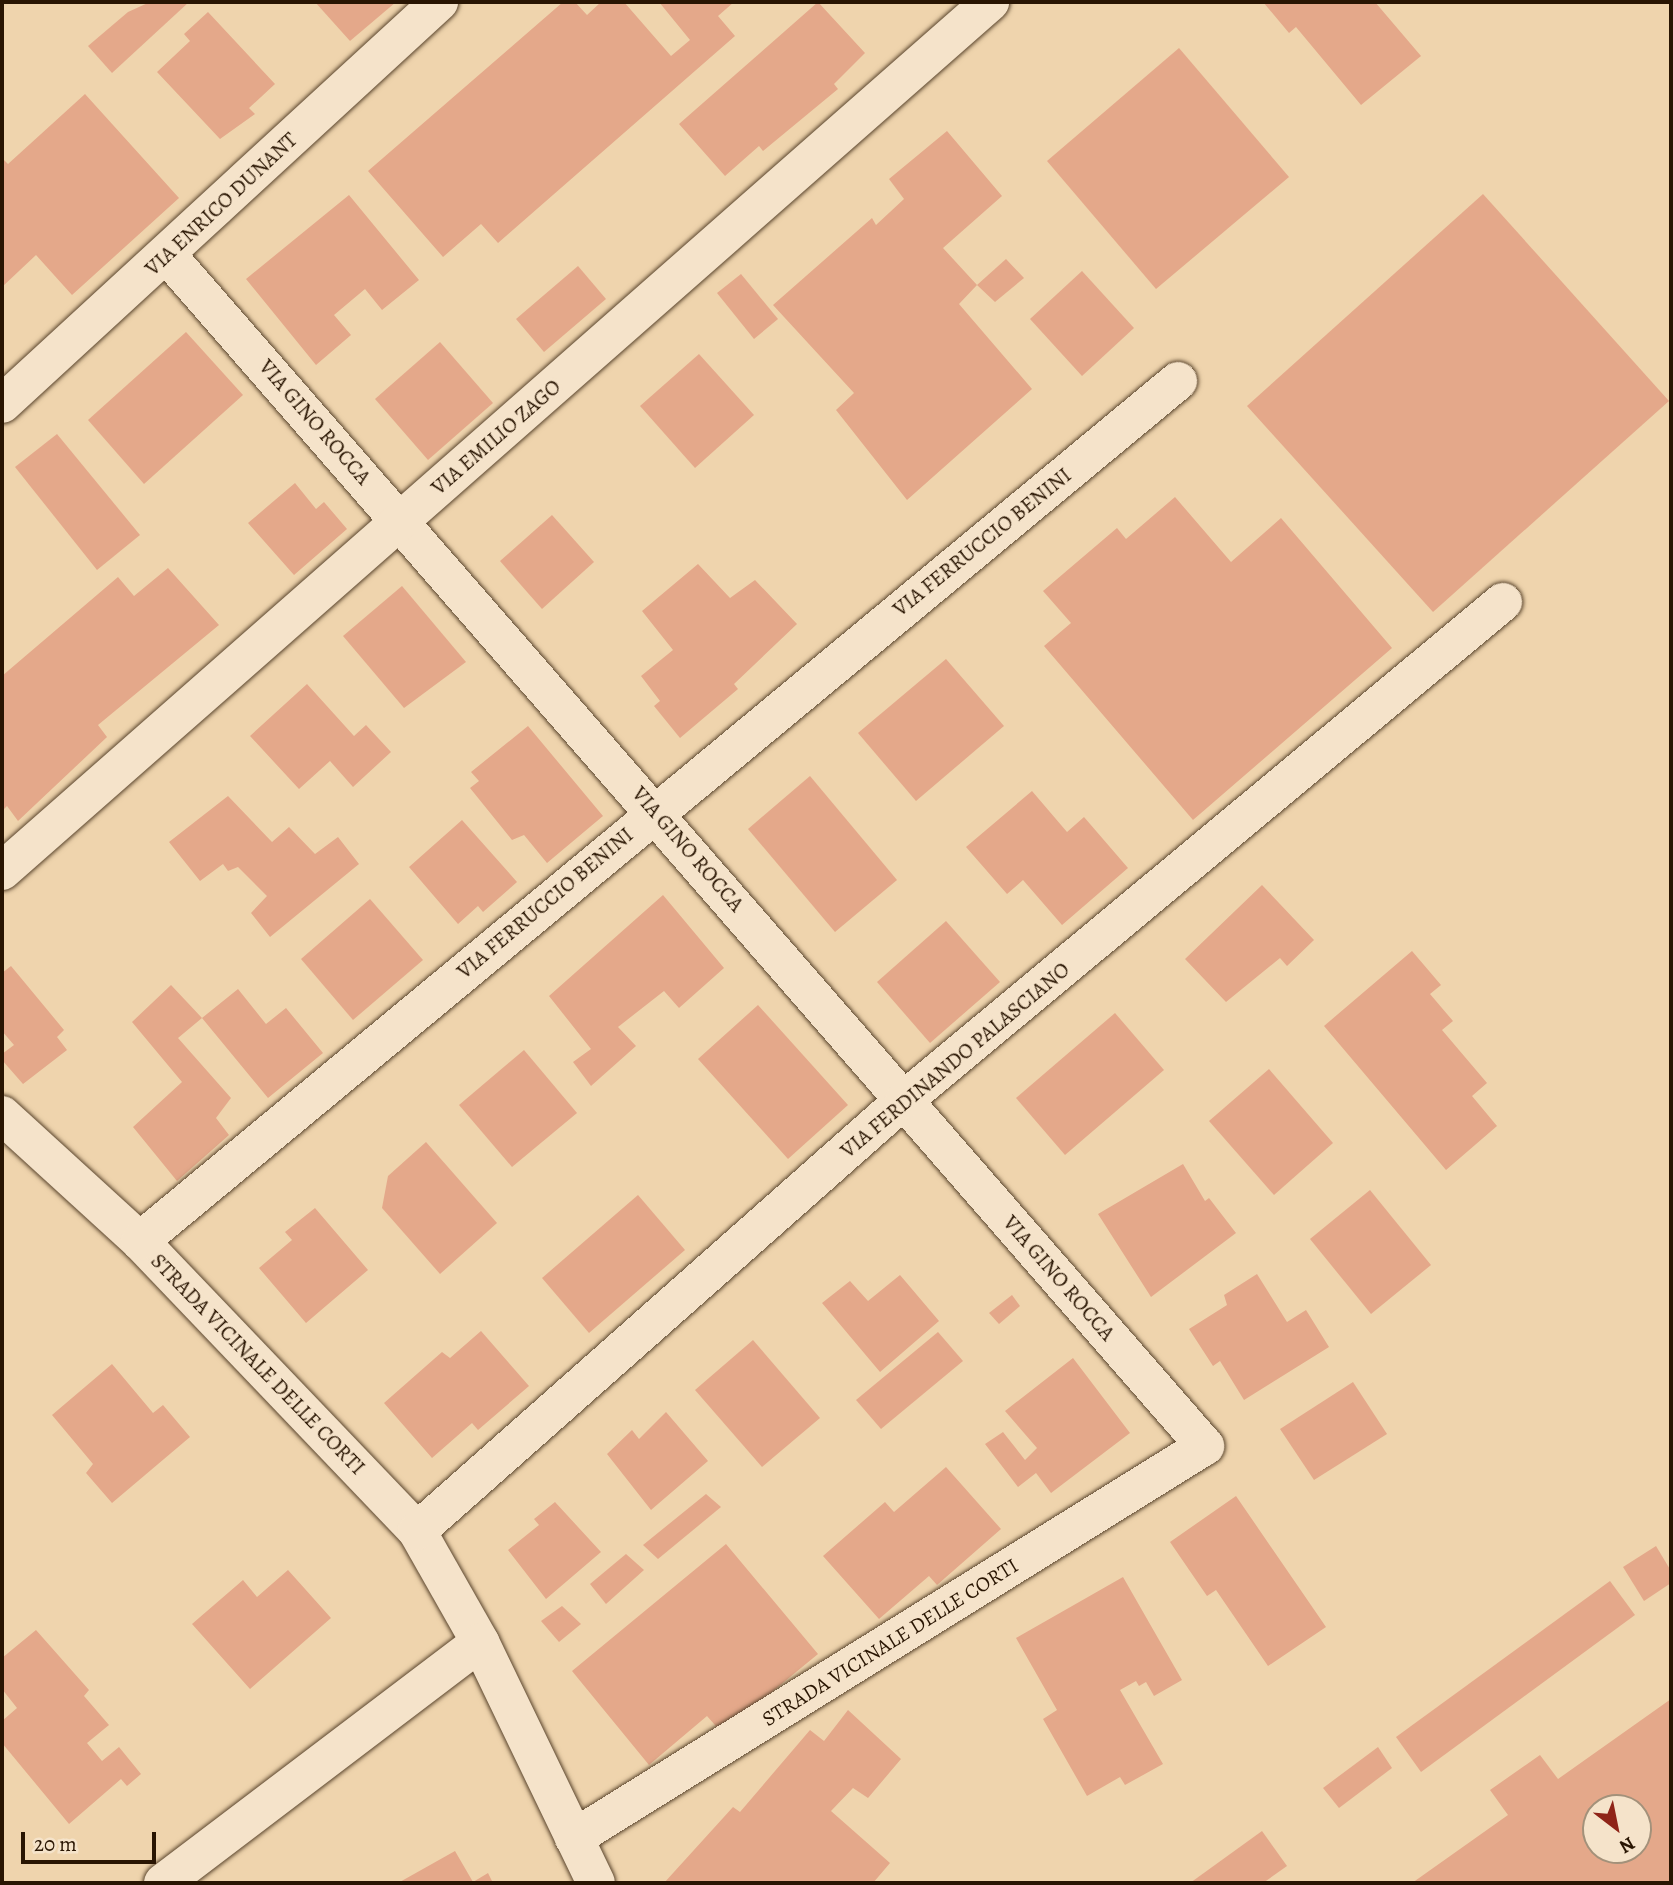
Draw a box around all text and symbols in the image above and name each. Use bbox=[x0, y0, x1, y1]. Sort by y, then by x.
street label: VIA ENRICO DUNANT bbox=[140, 127, 302, 281]
street label: VIA GINO ROCCA bbox=[254, 354, 376, 490]
street label: VIA EMILIO ZAGO bbox=[426, 374, 566, 500]
street label: VIA FERRUCCIO BENINI bbox=[888, 462, 1076, 622]
street label: VIA GINO ROCCA bbox=[627, 781, 749, 917]
street label: VIA FERRUCCIO BENINI bbox=[452, 822, 638, 984]
street label: VIA FERDINANDO PALASCIANO bbox=[835, 957, 1075, 1163]
street label: VIA GINO ROCCA bbox=[998, 1210, 1120, 1346]
street label: STRADA VICINALE DELLE CORTI bbox=[146, 1248, 370, 1480]
street label: STRADA VICINALE DELLE CORTI bbox=[757, 1553, 1023, 1731]
north arrow bbox=[1582, 1794, 1652, 1864]
scale bar bbox=[24, 1818, 159, 1862]
text: 20 m bbox=[34, 1830, 77, 1858]
text: N bbox=[1614, 1830, 1640, 1860]

